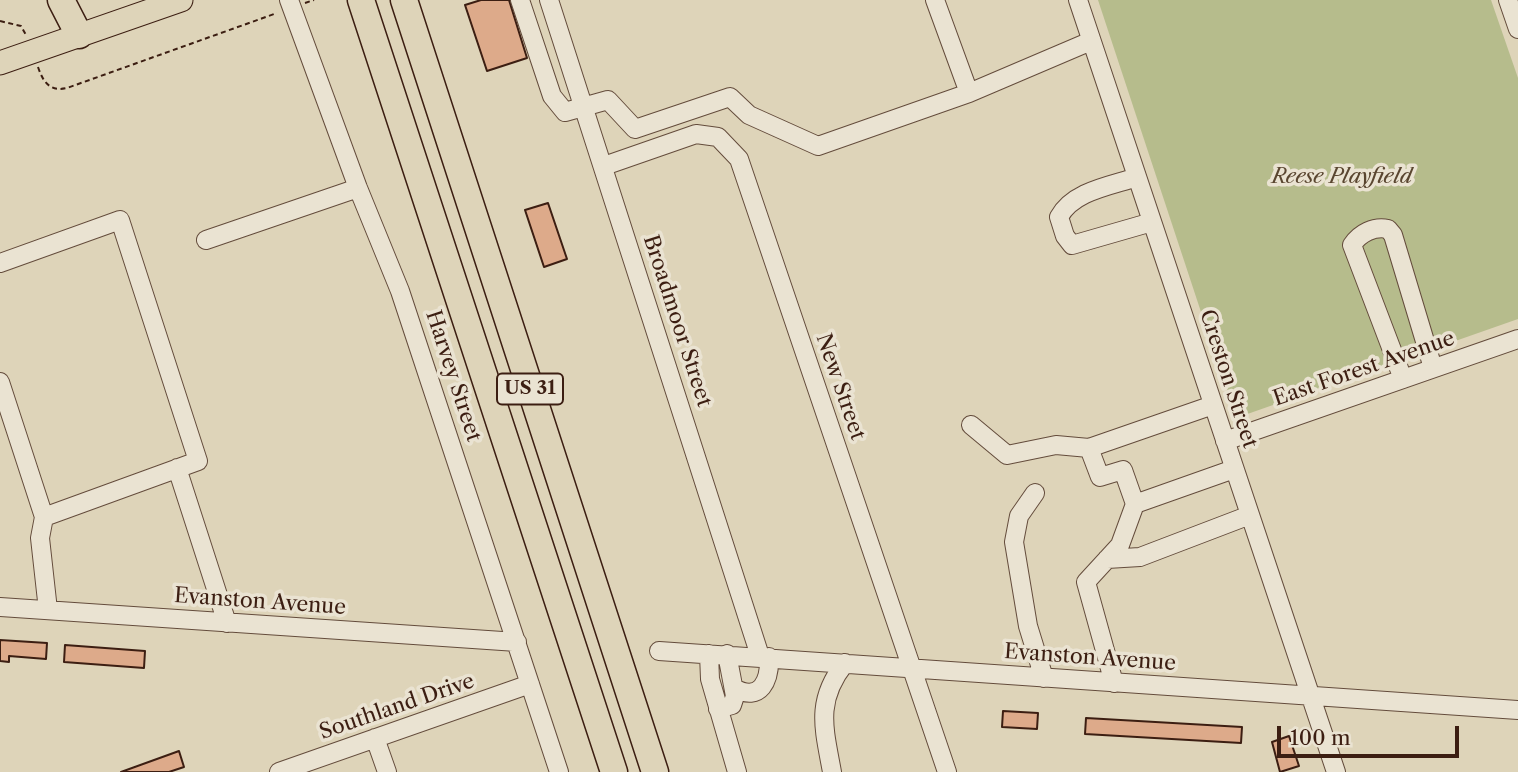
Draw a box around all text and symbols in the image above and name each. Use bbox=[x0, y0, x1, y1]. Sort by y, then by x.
park label: Reese Playfield bbox=[1272, 164, 1412, 190]
street label: Broadmoor Street bbox=[637, 232, 717, 410]
street label: Harvey Street bbox=[420, 307, 486, 445]
street label: Creston Street bbox=[1194, 307, 1262, 451]
street label: East Forest Avenue bbox=[1270, 326, 1458, 412]
street label: New Street bbox=[810, 331, 870, 443]
road number: US 31 bbox=[497, 374, 563, 404]
street label: Evanston Avenue bbox=[173, 583, 347, 621]
street label: Evanston Avenue bbox=[1003, 639, 1177, 677]
street label: Southland Drive bbox=[316, 669, 478, 745]
scale bar bbox=[1280, 712, 1462, 756]
text: 100 m bbox=[1290, 725, 1351, 750]

